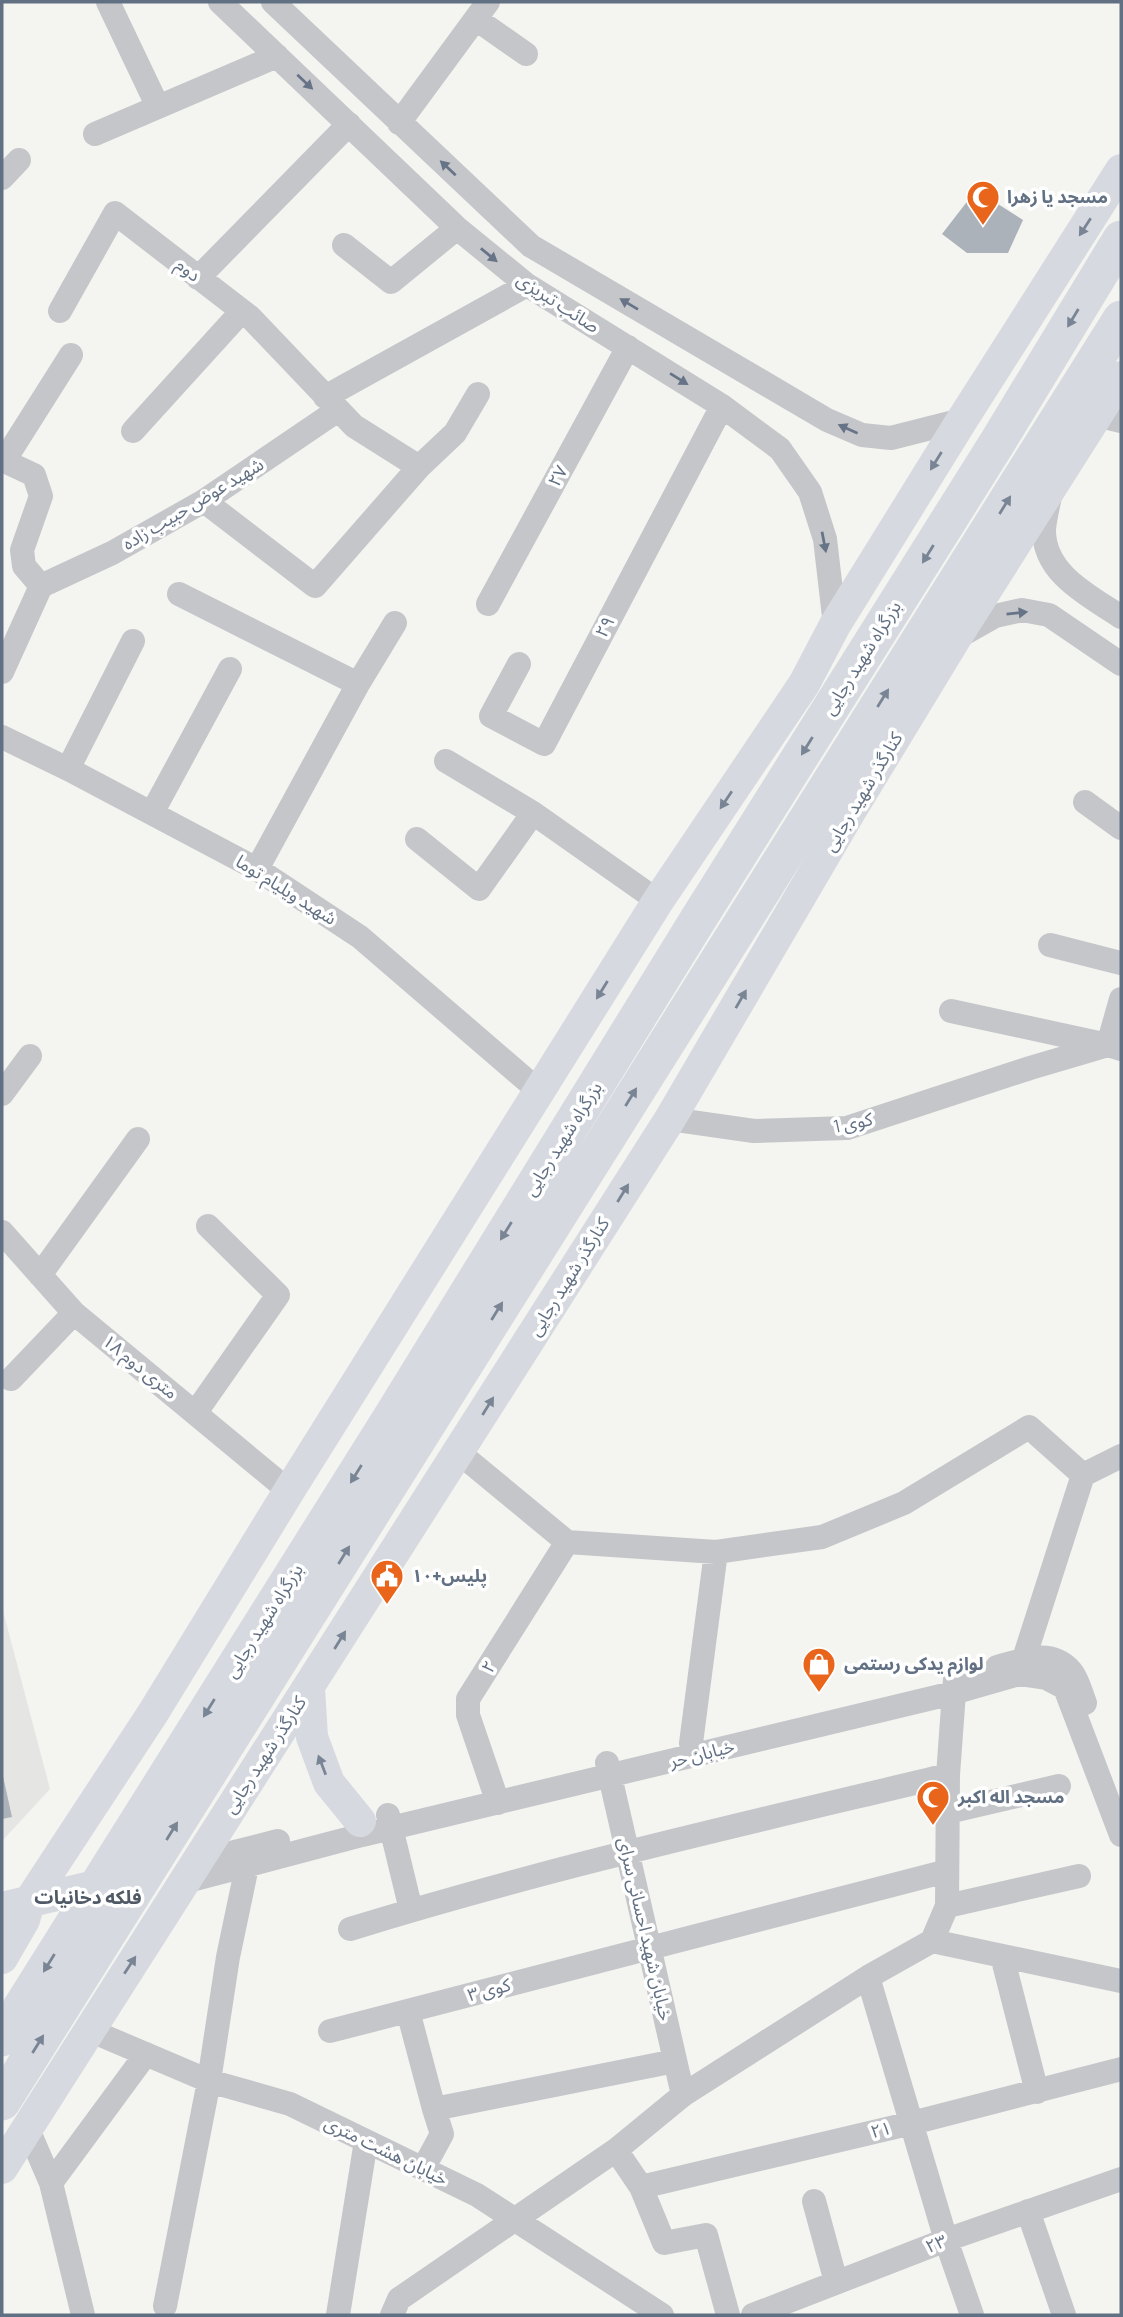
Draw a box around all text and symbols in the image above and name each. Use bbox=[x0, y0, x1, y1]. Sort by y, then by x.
one-way arrow bbox=[296, 74, 314, 90]
one-way arrow bbox=[440, 161, 457, 177]
mosque icon: مسجد یا زهرا bbox=[964, 178, 1002, 227]
place label: مسجد یا زهرا bbox=[1007, 185, 1108, 208]
one-way arrow bbox=[1078, 218, 1091, 237]
one-way arrow bbox=[479, 247, 497, 262]
street label: دوم bbox=[169, 253, 205, 289]
street label: صائب تبریزی bbox=[513, 267, 604, 338]
one-way arrow bbox=[620, 297, 639, 310]
one-way arrow bbox=[1067, 309, 1079, 328]
one-way arrow bbox=[669, 372, 688, 385]
one-way arrow bbox=[838, 423, 858, 435]
one-way arrow bbox=[930, 451, 943, 470]
street label: شهید عوض حبیب زاده bbox=[118, 452, 268, 555]
street label: ۲۷ bbox=[543, 461, 572, 490]
one-way arrow bbox=[998, 496, 1011, 515]
one-way arrow bbox=[819, 531, 830, 553]
one-way arrow bbox=[921, 544, 934, 563]
street label: بزرگراه شهید رجایی bbox=[817, 596, 906, 719]
one-way arrow bbox=[1006, 607, 1028, 618]
street label: ۲۹ bbox=[590, 612, 619, 641]
one-way arrow bbox=[877, 688, 890, 707]
street label: کنارگذر شهید رجایی bbox=[818, 727, 908, 856]
one-way arrow bbox=[800, 737, 813, 756]
one-way arrow bbox=[719, 791, 733, 809]
street label: شهید ویلیام توما bbox=[230, 849, 341, 932]
one-way arrow bbox=[596, 981, 609, 1000]
one-way arrow bbox=[734, 989, 747, 1008]
street label: بزرگراه شهید رجایی bbox=[518, 1077, 607, 1200]
one-way arrow bbox=[625, 1088, 638, 1107]
street label: کوی 1 bbox=[831, 1107, 875, 1138]
one-way arrow bbox=[616, 1184, 629, 1203]
street label: کنارگذر شهید رجایی bbox=[523, 1213, 615, 1340]
one-way arrow bbox=[500, 1221, 513, 1241]
one-way arrow bbox=[491, 1301, 504, 1321]
street label: ۱۸ متری دوم bbox=[96, 1329, 183, 1406]
one-way arrow bbox=[481, 1396, 494, 1416]
one-way arrow bbox=[349, 1464, 362, 1484]
one-way arrow bbox=[338, 1545, 351, 1564]
public building icon: پلیس+١٠ bbox=[368, 1557, 406, 1606]
street label: بزرگراه شهید رجایی bbox=[219, 1559, 308, 1682]
place label: پلیس+١٠ bbox=[412, 1564, 487, 1588]
one-way arrow bbox=[333, 1630, 346, 1649]
shop icon: لوازم یدکی رستمی bbox=[800, 1645, 838, 1694]
place label: لوازم یدکی رستمی bbox=[844, 1652, 984, 1677]
street label: ۲ bbox=[476, 1656, 500, 1677]
street label: کنارگذر شهید رجایی bbox=[218, 1691, 311, 1818]
one-way arrow bbox=[202, 1699, 215, 1718]
street label: خیابان حر bbox=[666, 1734, 737, 1773]
one-way arrow bbox=[317, 1755, 328, 1776]
mosque icon: مسجد اله اکبر bbox=[914, 1778, 952, 1827]
place label: مسجد اله اکبر bbox=[957, 1785, 1064, 1808]
one-way arrow bbox=[165, 1821, 178, 1840]
street label: خیابان شهید احسانی سرای bbox=[613, 1835, 678, 2023]
district label: فلکه دخانیات bbox=[34, 1885, 142, 1908]
one-way arrow bbox=[42, 1953, 55, 1973]
one-way arrow bbox=[124, 1956, 137, 1975]
street label: کوی ۳ bbox=[465, 1973, 513, 2006]
one-way arrow bbox=[31, 2035, 44, 2054]
street label: خیابان هشت متری bbox=[321, 2111, 452, 2190]
street label: ۲۱ bbox=[868, 2116, 893, 2142]
street label: ۲۳ bbox=[922, 2229, 949, 2257]

